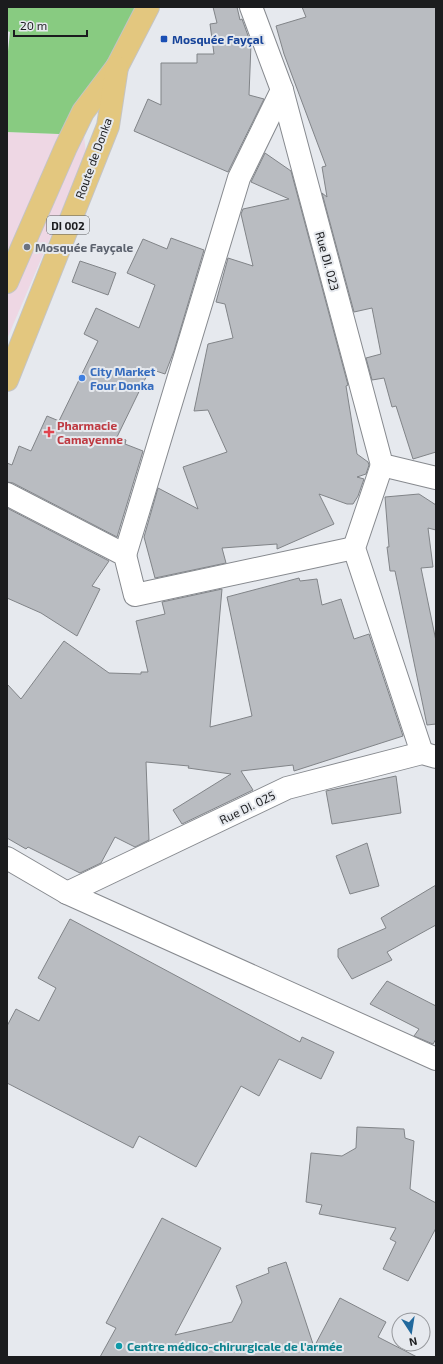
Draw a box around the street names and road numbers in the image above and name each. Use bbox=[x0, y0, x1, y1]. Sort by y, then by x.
street label: Route de Donka bbox=[72, 116, 114, 200]
road number: DI 002 bbox=[47, 216, 89, 234]
street label: Rue DI. 023 bbox=[313, 230, 343, 292]
street label: Rue DI. 025 bbox=[217, 787, 277, 827]

